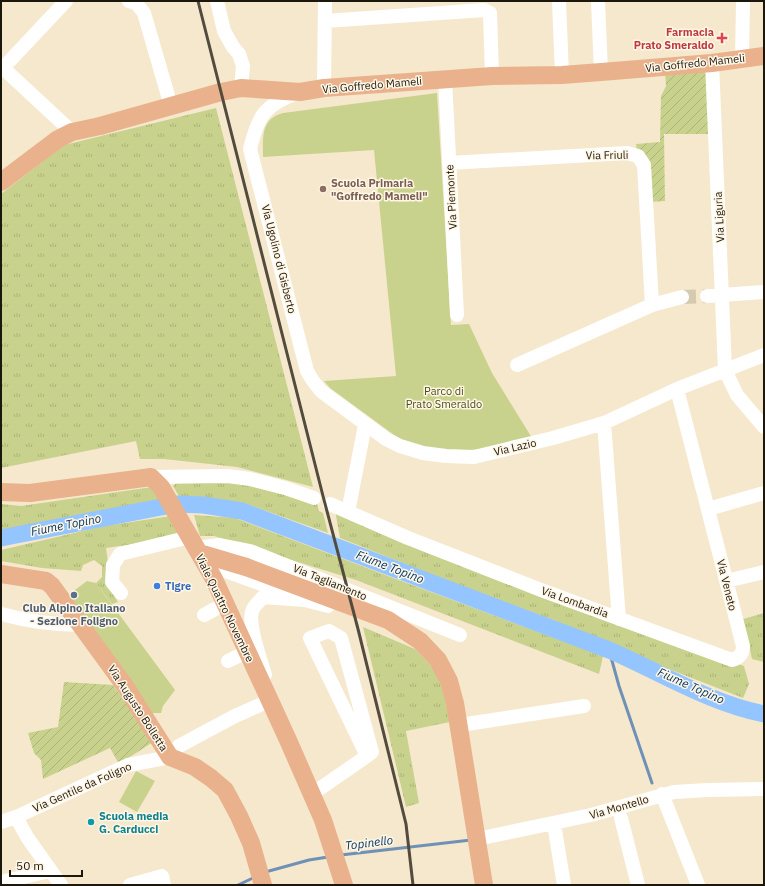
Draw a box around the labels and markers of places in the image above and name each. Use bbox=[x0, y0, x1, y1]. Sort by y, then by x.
place label: Farmacia Prato Smeraldo bbox=[634, 25, 714, 52]
marker: Farmacia Prato Smeraldo bbox=[717, 33, 727, 43]
place label: Scuola Primaria "Goffredo Mameli" bbox=[331, 176, 428, 203]
marker: Scuola Primaria "Goffredo Mameli" bbox=[318, 184, 328, 194]
place label: Tigre bbox=[165, 579, 191, 593]
marker: Tigre bbox=[152, 581, 162, 591]
marker: Club Alpino Italiano - Sezione Foligno bbox=[69, 590, 79, 600]
place label: Club Alpino Italiano - Sezione Foligno bbox=[22, 601, 126, 628]
place label: Scuola media G. Carducci bbox=[99, 809, 169, 836]
marker: Scuola media G. Carducci bbox=[86, 817, 96, 827]

